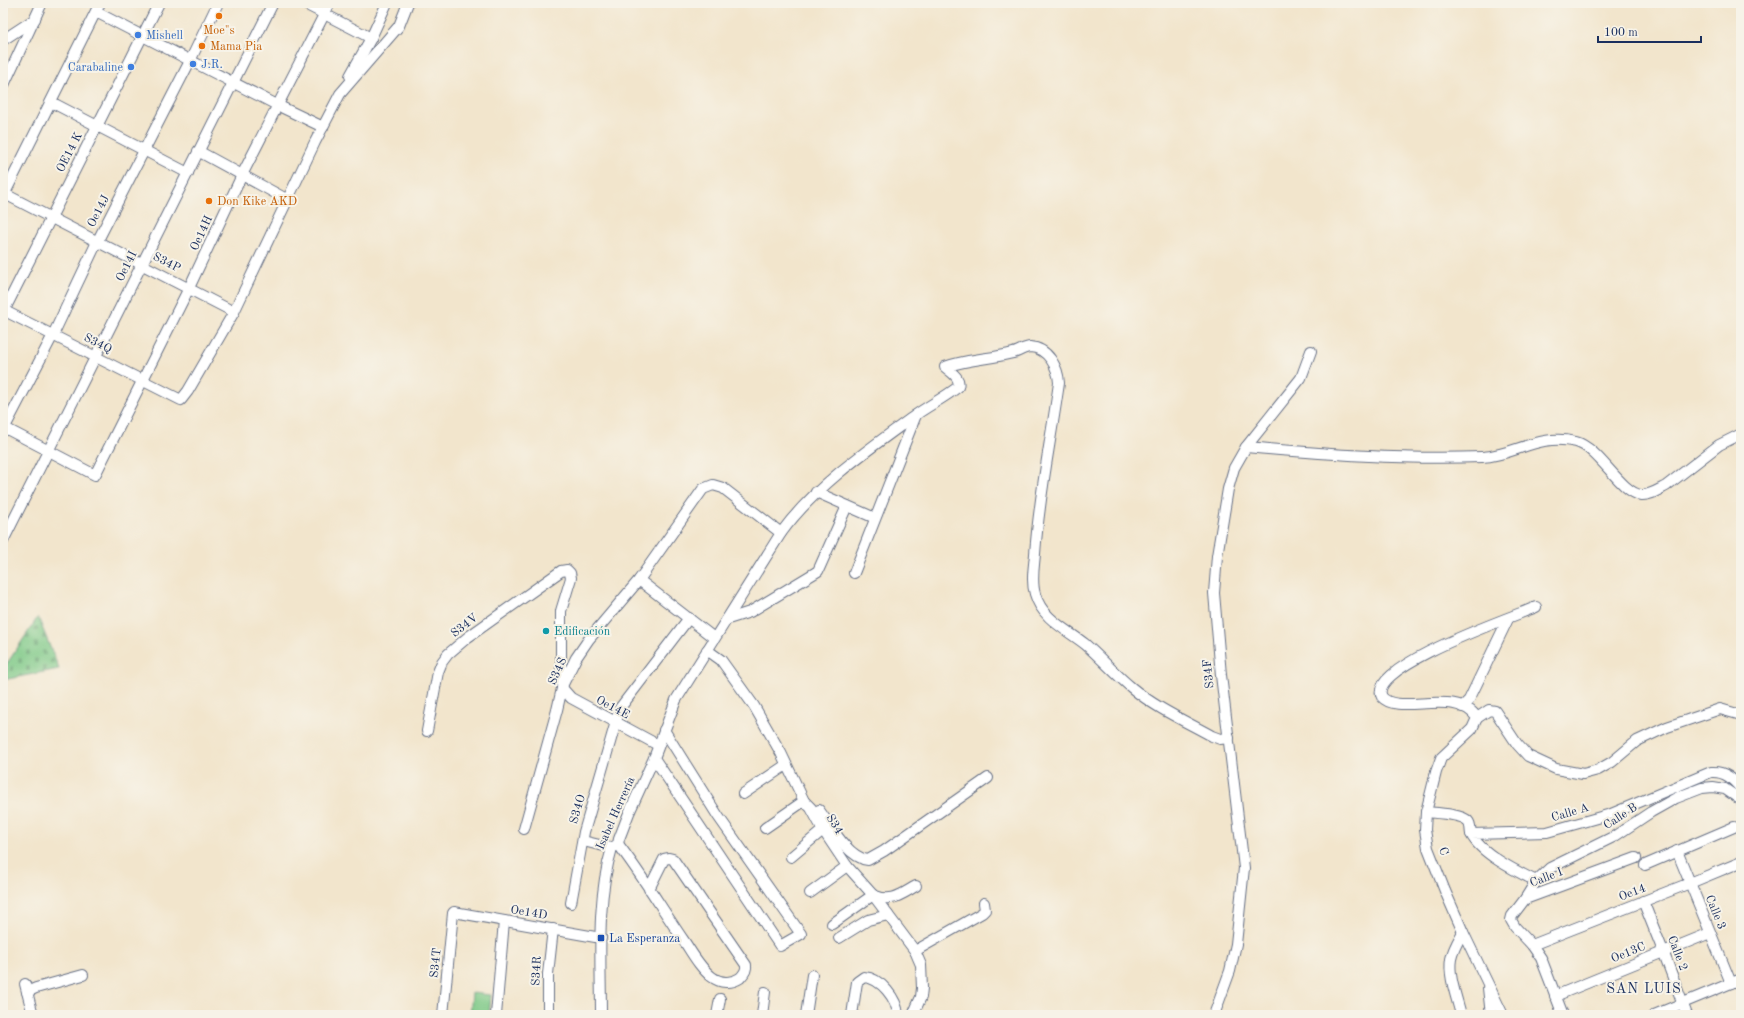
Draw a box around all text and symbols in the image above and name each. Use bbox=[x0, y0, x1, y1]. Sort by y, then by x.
marker: Moe"s bbox=[214, 11, 224, 21]
scale bar bbox=[1598, 18, 1701, 44]
place label: Moe"s bbox=[203, 25, 235, 37]
text: 100 m bbox=[1604, 27, 1638, 39]
marker: Mishell bbox=[133, 30, 143, 40]
place label: Mishell bbox=[146, 30, 183, 42]
marker: Mama Pia bbox=[197, 41, 207, 51]
place label: Mama Pia bbox=[210, 41, 262, 53]
marker: J.R. bbox=[188, 59, 198, 69]
place label: J.R. bbox=[201, 59, 223, 71]
place label: Carabaline bbox=[68, 62, 123, 74]
marker: Carabaline bbox=[126, 62, 136, 72]
street label: OE14 K bbox=[55, 131, 85, 174]
street label: Oe14J bbox=[86, 193, 112, 229]
marker: Don Kike AKD bbox=[204, 196, 214, 206]
place label: Don Kike AKD bbox=[217, 196, 297, 208]
street label: Oe14H bbox=[189, 214, 215, 253]
street label: Oe14I bbox=[114, 249, 140, 284]
street label: S34P bbox=[151, 251, 182, 275]
street label: S34Q bbox=[82, 332, 114, 356]
street label: S34V bbox=[449, 612, 480, 640]
marker: Edificación bbox=[541, 626, 551, 636]
place label: Edificación bbox=[554, 626, 611, 638]
street label: S34S bbox=[547, 656, 569, 687]
street label: S34F bbox=[1201, 659, 1217, 689]
street label: Oe14E bbox=[594, 694, 631, 722]
street label: Isabel Herrería bbox=[594, 775, 637, 852]
street label: S34O bbox=[568, 793, 588, 825]
street label: Calle A bbox=[1550, 802, 1590, 824]
street label: Calle B bbox=[1602, 802, 1640, 832]
street label: S34 bbox=[823, 812, 845, 837]
street label: C bbox=[1436, 845, 1450, 857]
street label: Calle I bbox=[1528, 866, 1565, 890]
street label: Oe14 bbox=[1617, 882, 1648, 904]
street label: Calle 3 bbox=[1703, 893, 1727, 931]
street label: Oe14D bbox=[510, 904, 548, 922]
marker: La Esperanza bbox=[596, 933, 606, 943]
place label: La Esperanza bbox=[609, 933, 680, 945]
street label: Calle 2 bbox=[1665, 934, 1689, 972]
street label: Oe13C bbox=[1609, 941, 1647, 965]
street label: S34T bbox=[428, 948, 444, 979]
street label: S34R bbox=[530, 955, 544, 986]
district label: SAN LUIS bbox=[1606, 982, 1682, 996]

